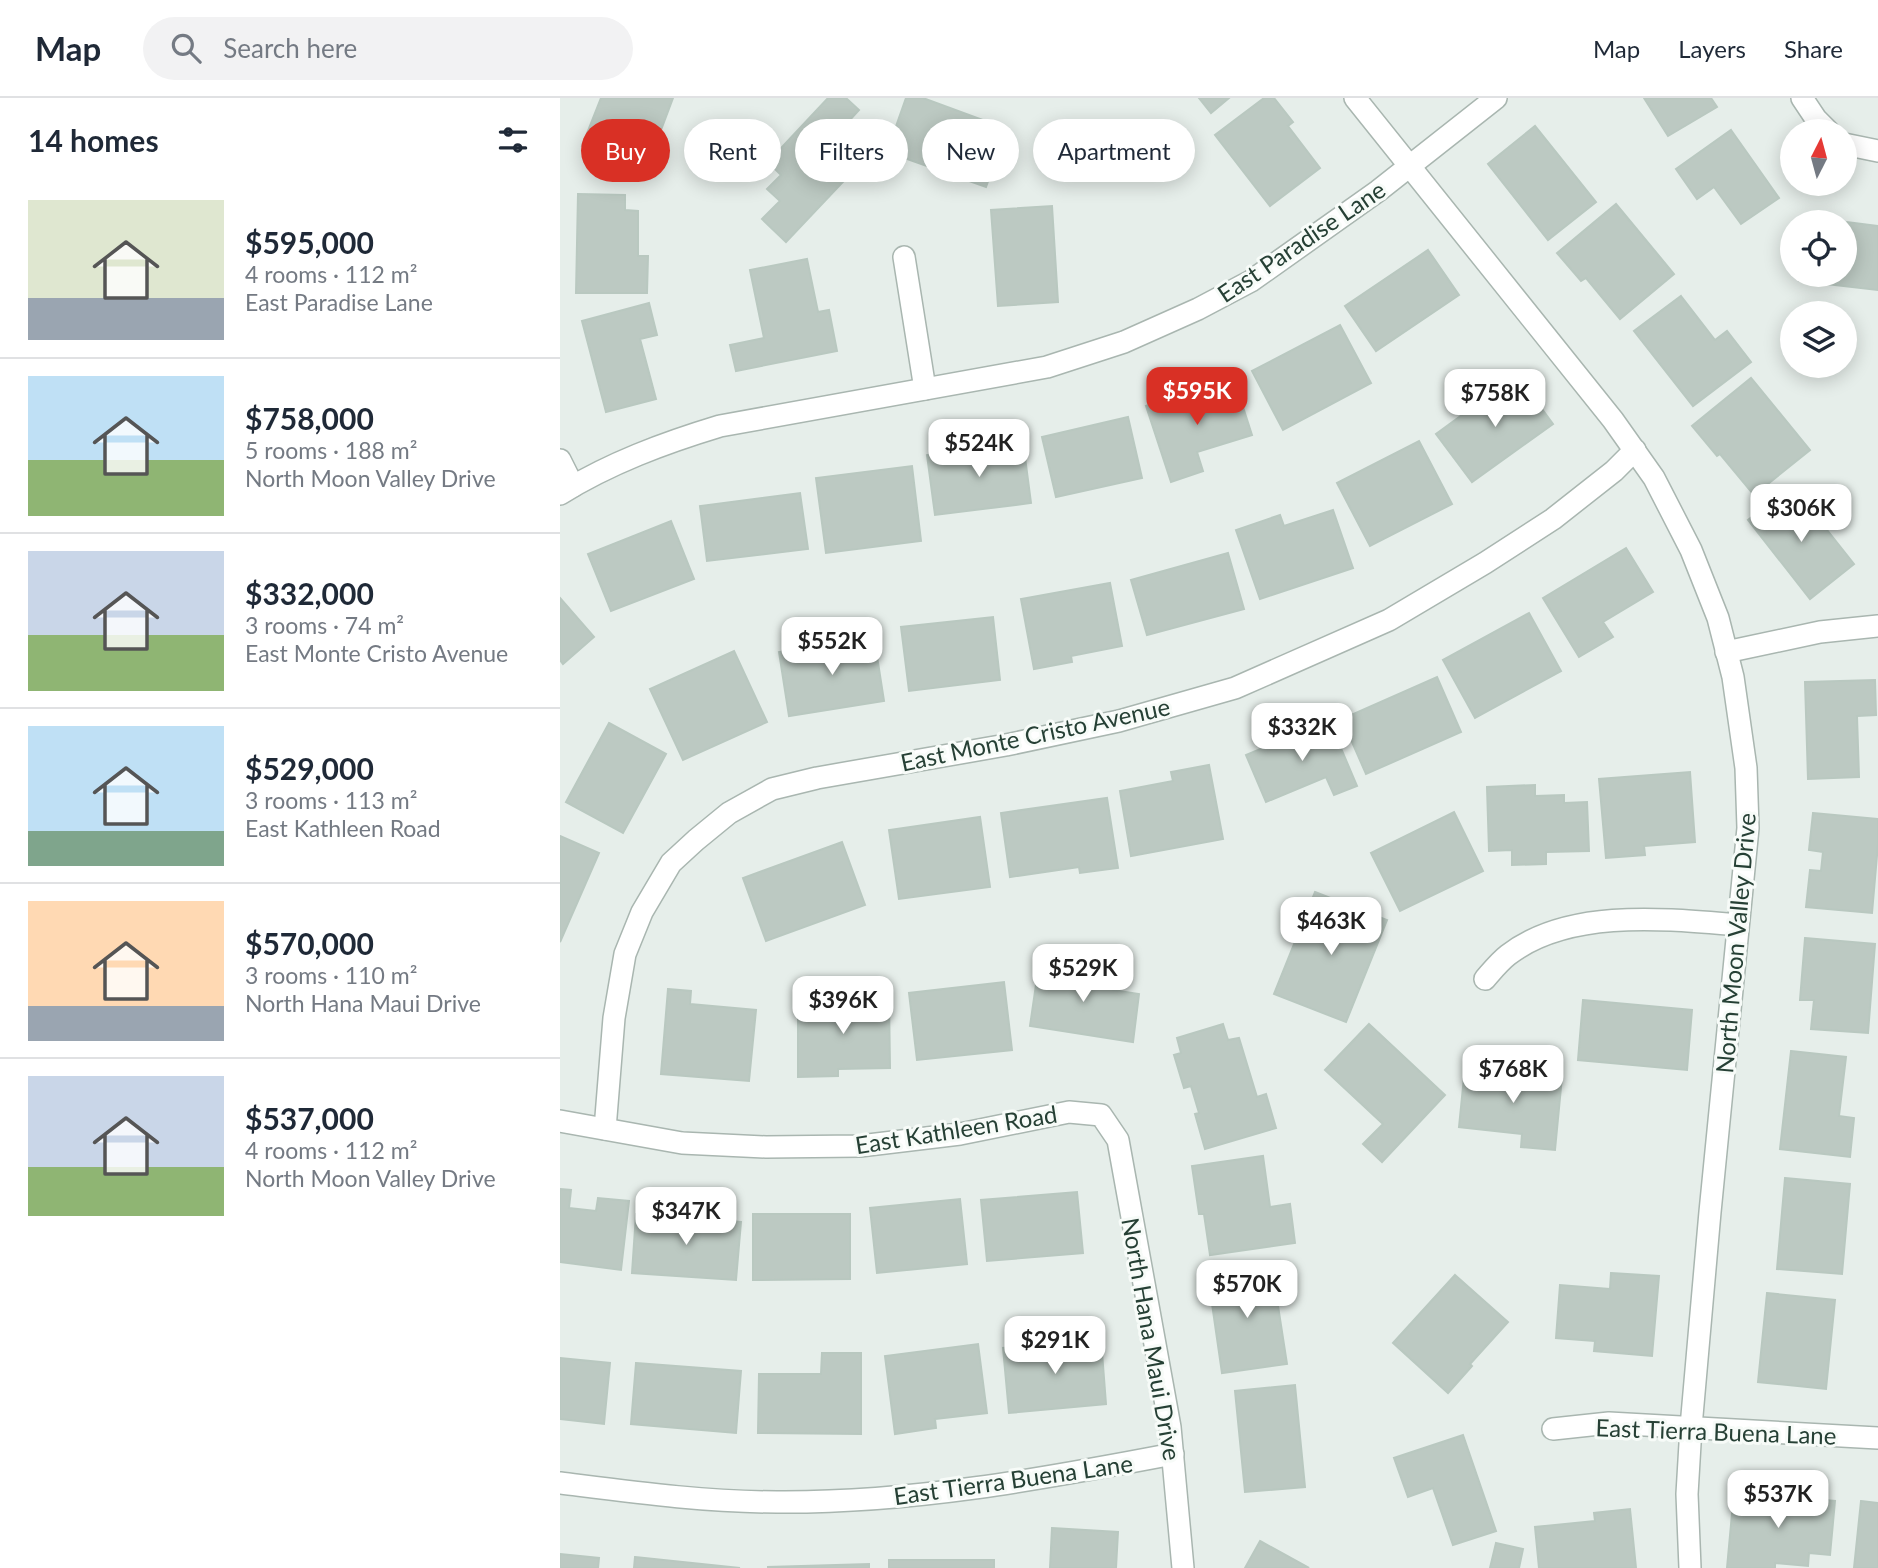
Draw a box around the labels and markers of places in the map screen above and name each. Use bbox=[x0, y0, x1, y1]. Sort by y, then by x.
pin: $595K bbox=[1148, 368, 1246, 427]
pin: $758K bbox=[1446, 370, 1544, 429]
pin: $524K bbox=[930, 420, 1028, 479]
pin: $306K bbox=[1752, 484, 1850, 544]
pin: $552K bbox=[783, 618, 881, 677]
pin: $332K bbox=[1253, 704, 1351, 763]
pin: $463K bbox=[1282, 898, 1380, 957]
pin: $529K bbox=[1034, 944, 1132, 1004]
pin: $396K bbox=[794, 976, 892, 1036]
pin: $768K bbox=[1464, 1046, 1562, 1105]
pin: $347K bbox=[637, 1188, 735, 1247]
pin: $570K bbox=[1198, 1260, 1296, 1320]
pin: $291K bbox=[1006, 1316, 1104, 1376]
pin: $537K bbox=[1729, 1470, 1827, 1530]

